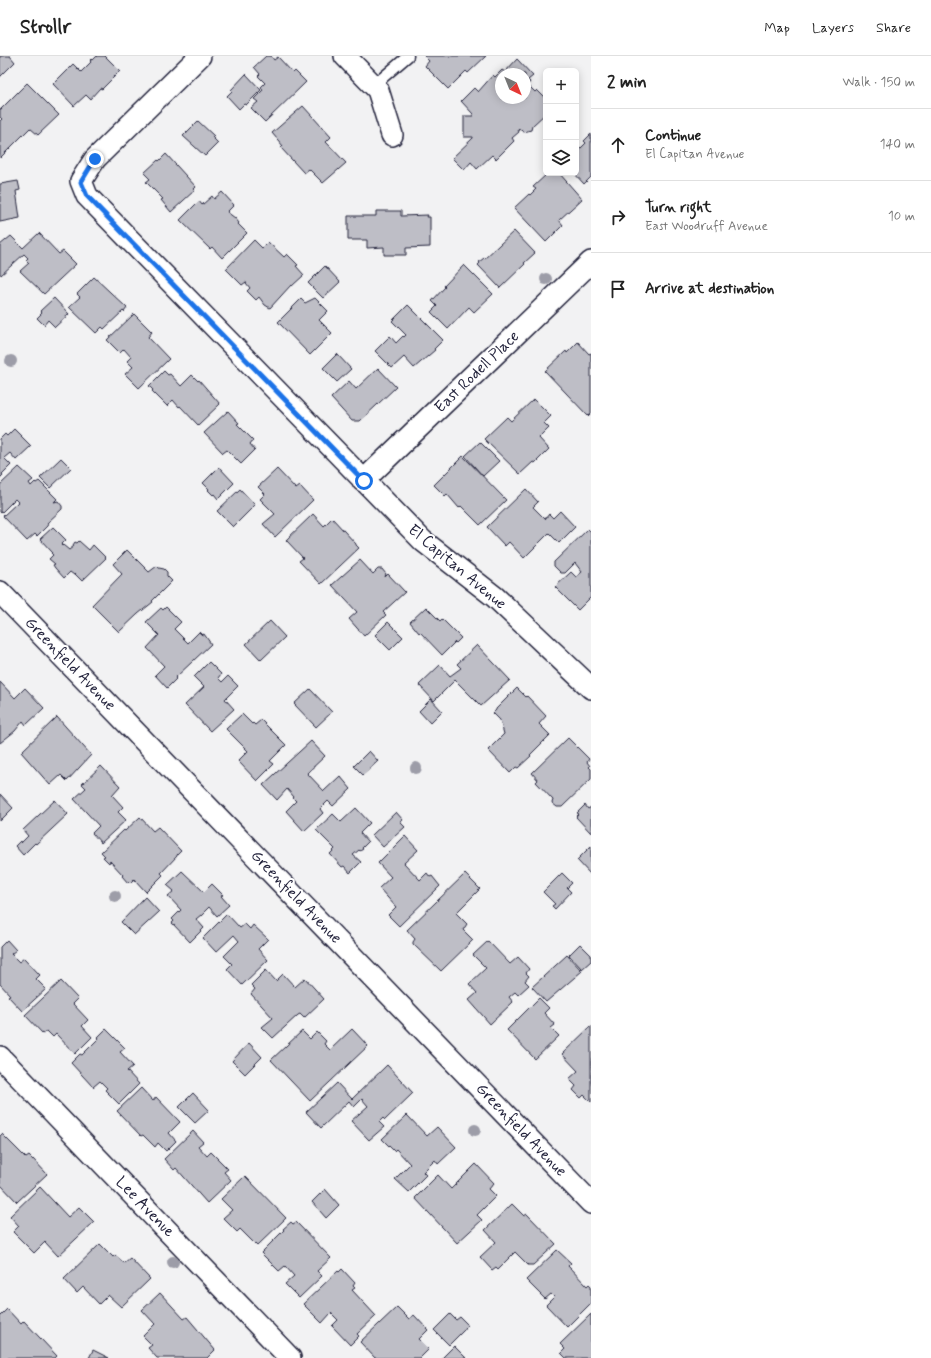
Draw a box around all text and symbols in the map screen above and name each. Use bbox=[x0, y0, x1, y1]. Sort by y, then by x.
text: Strollr bbox=[20, 15, 71, 40]
text: Map bbox=[764, 19, 790, 37]
text: Layers bbox=[812, 19, 854, 37]
text: Share bbox=[876, 19, 911, 37]
north arrow bbox=[495, 68, 531, 104]
map controls bbox=[543, 68, 579, 176]
button: + bbox=[543, 68, 579, 104]
text: 2 min bbox=[607, 71, 647, 93]
text: Walk · 150 m bbox=[842, 74, 915, 91]
button: − bbox=[543, 104, 579, 140]
text: Continue bbox=[645, 126, 701, 146]
icon: ahead bbox=[607, 134, 629, 156]
text: 140 m bbox=[880, 136, 915, 153]
button: layers bbox=[543, 140, 579, 176]
text: El Capitan Avenue bbox=[645, 146, 744, 163]
route end bbox=[86, 150, 104, 168]
text: Turn right bbox=[645, 198, 712, 218]
icon: right bbox=[607, 206, 629, 228]
text: 10 m bbox=[888, 208, 915, 225]
text: East Woodruff Avenue bbox=[645, 218, 768, 235]
icon: arrive bbox=[607, 278, 629, 300]
text: Arrive at destination bbox=[645, 279, 774, 299]
street label: East Rodell Place bbox=[430, 326, 524, 418]
route start bbox=[355, 472, 373, 490]
street label: El Capitan Avenue bbox=[403, 520, 511, 614]
street label: Greenfield Avenue bbox=[20, 613, 120, 715]
street label: Greenfield Avenue bbox=[246, 846, 346, 948]
street label: Greenfield Avenue bbox=[471, 1079, 571, 1181]
street label: Lee Avenue bbox=[111, 1172, 180, 1242]

